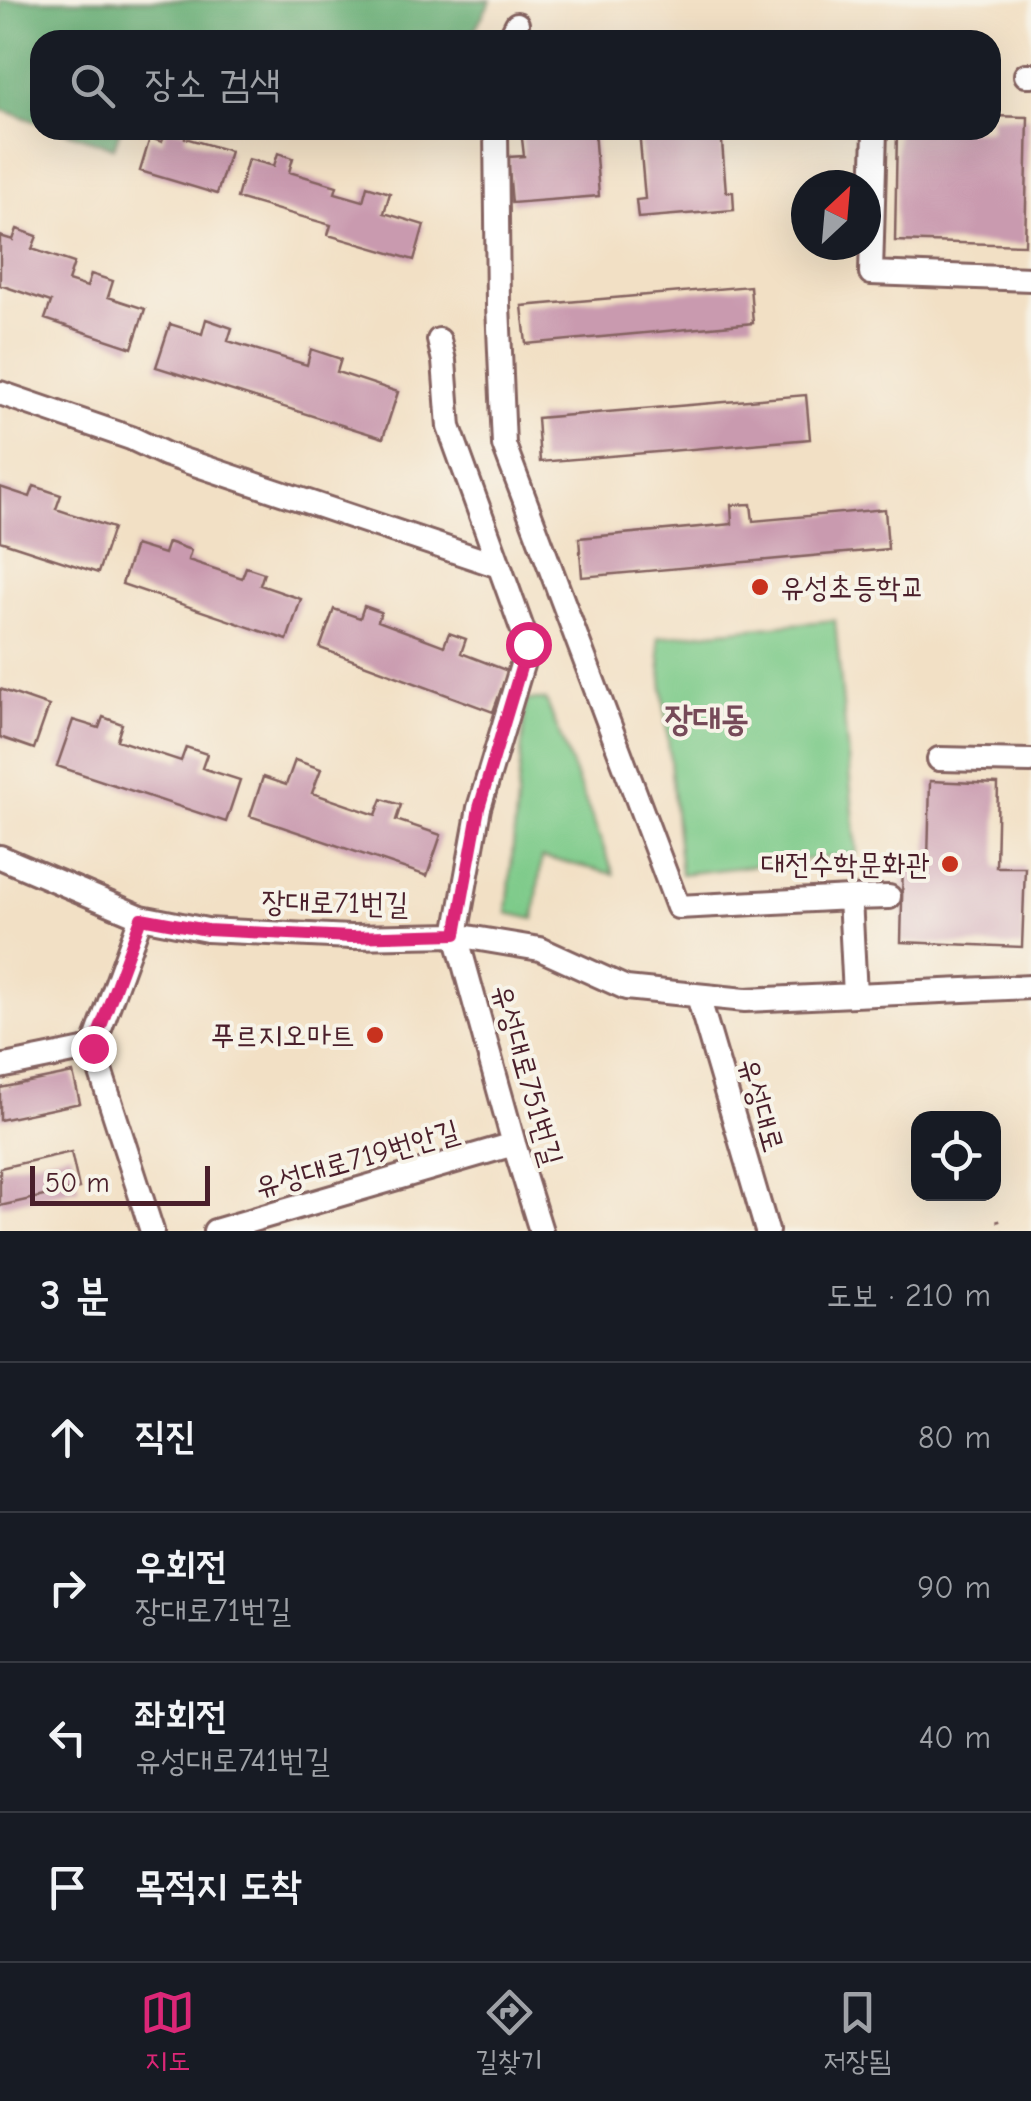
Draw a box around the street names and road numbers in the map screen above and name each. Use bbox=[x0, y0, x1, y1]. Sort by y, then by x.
street label: 장대로71번길 bbox=[261, 884, 409, 922]
street label: 유성대로751번길 bbox=[484, 980, 570, 1170]
street label: 유성대로 bbox=[731, 1054, 791, 1156]
street label: 유성대로719번안길 bbox=[251, 1113, 463, 1205]

